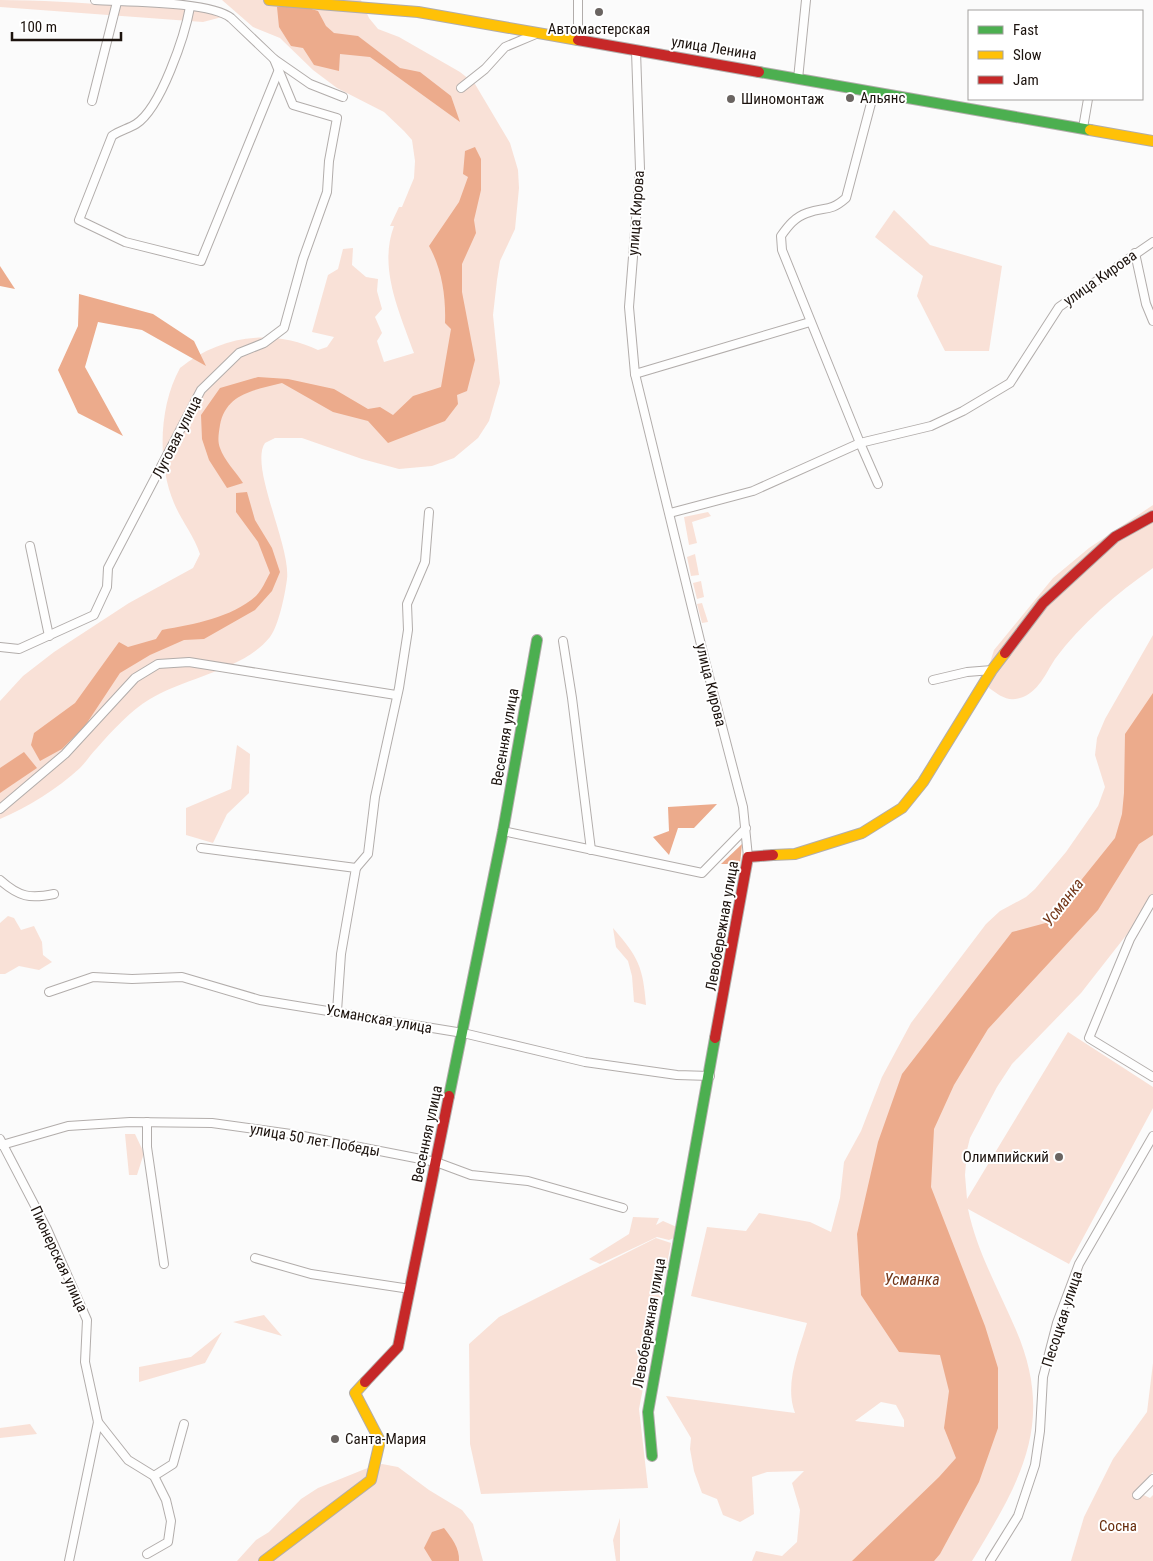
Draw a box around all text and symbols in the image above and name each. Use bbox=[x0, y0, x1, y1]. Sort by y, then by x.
marker: Автомастерская bbox=[593, 6, 605, 18]
scale bar bbox=[12, 10, 121, 42]
legend bbox=[968, 10, 1143, 100]
text: 100 m bbox=[20, 18, 57, 36]
place label: Автомастерская bbox=[548, 20, 650, 38]
text: Fast bbox=[1013, 21, 1038, 39]
street label: улица Ленина bbox=[670, 32, 758, 64]
text: Slow bbox=[1013, 46, 1042, 64]
text: Jam bbox=[1013, 71, 1039, 89]
place label: Альянс bbox=[860, 89, 905, 107]
place label: Шиномонтаж bbox=[741, 90, 824, 108]
marker: Альянс bbox=[844, 92, 856, 104]
marker: Шиномонтаж bbox=[725, 93, 737, 105]
street label: улица Кирова bbox=[624, 170, 648, 256]
street label: улица Кирова bbox=[1060, 246, 1140, 310]
street label: Луговая улица bbox=[149, 393, 205, 481]
street label: улица Кирова bbox=[692, 641, 730, 729]
street label: Весенняя улица bbox=[488, 687, 522, 787]
street label: Левобережная улица bbox=[702, 860, 742, 992]
water label: Усманка bbox=[1038, 874, 1088, 930]
street label: Усманская улица bbox=[325, 1001, 433, 1037]
street label: Весенняя улица bbox=[408, 1084, 446, 1184]
street label: улица 50 лет Победы bbox=[249, 1120, 381, 1160]
place label: Олимпийский bbox=[963, 1148, 1049, 1166]
marker: Олимпийский bbox=[1053, 1151, 1065, 1163]
street label: Пионерская улица bbox=[27, 1203, 91, 1315]
street label: Левобережная улица bbox=[629, 1257, 669, 1389]
street label: Песоцкая улица bbox=[1038, 1269, 1086, 1369]
water label: Усманка bbox=[884, 1270, 940, 1289]
place label: Санта-Мария bbox=[345, 1430, 426, 1448]
marker: Санта-Мария bbox=[329, 1433, 341, 1445]
park label: Сосна bbox=[1099, 1517, 1137, 1535]

